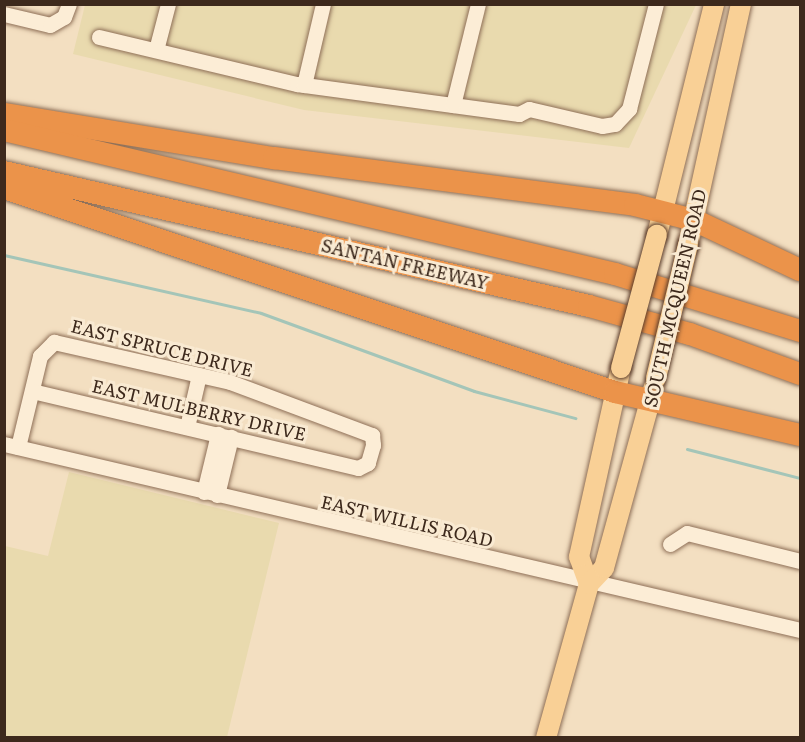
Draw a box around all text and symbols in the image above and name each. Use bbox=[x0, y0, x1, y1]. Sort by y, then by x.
street label: SOUTH MCQUEEN ROAD bbox=[639, 187, 711, 409]
street label: SANTAN FREEWAY bbox=[319, 234, 491, 294]
street label: EAST SPRUCE DRIVE bbox=[69, 315, 255, 381]
street label: EAST MULBERRY DRIVE bbox=[90, 375, 308, 445]
street label: EAST WILLIS ROAD bbox=[319, 491, 495, 551]

